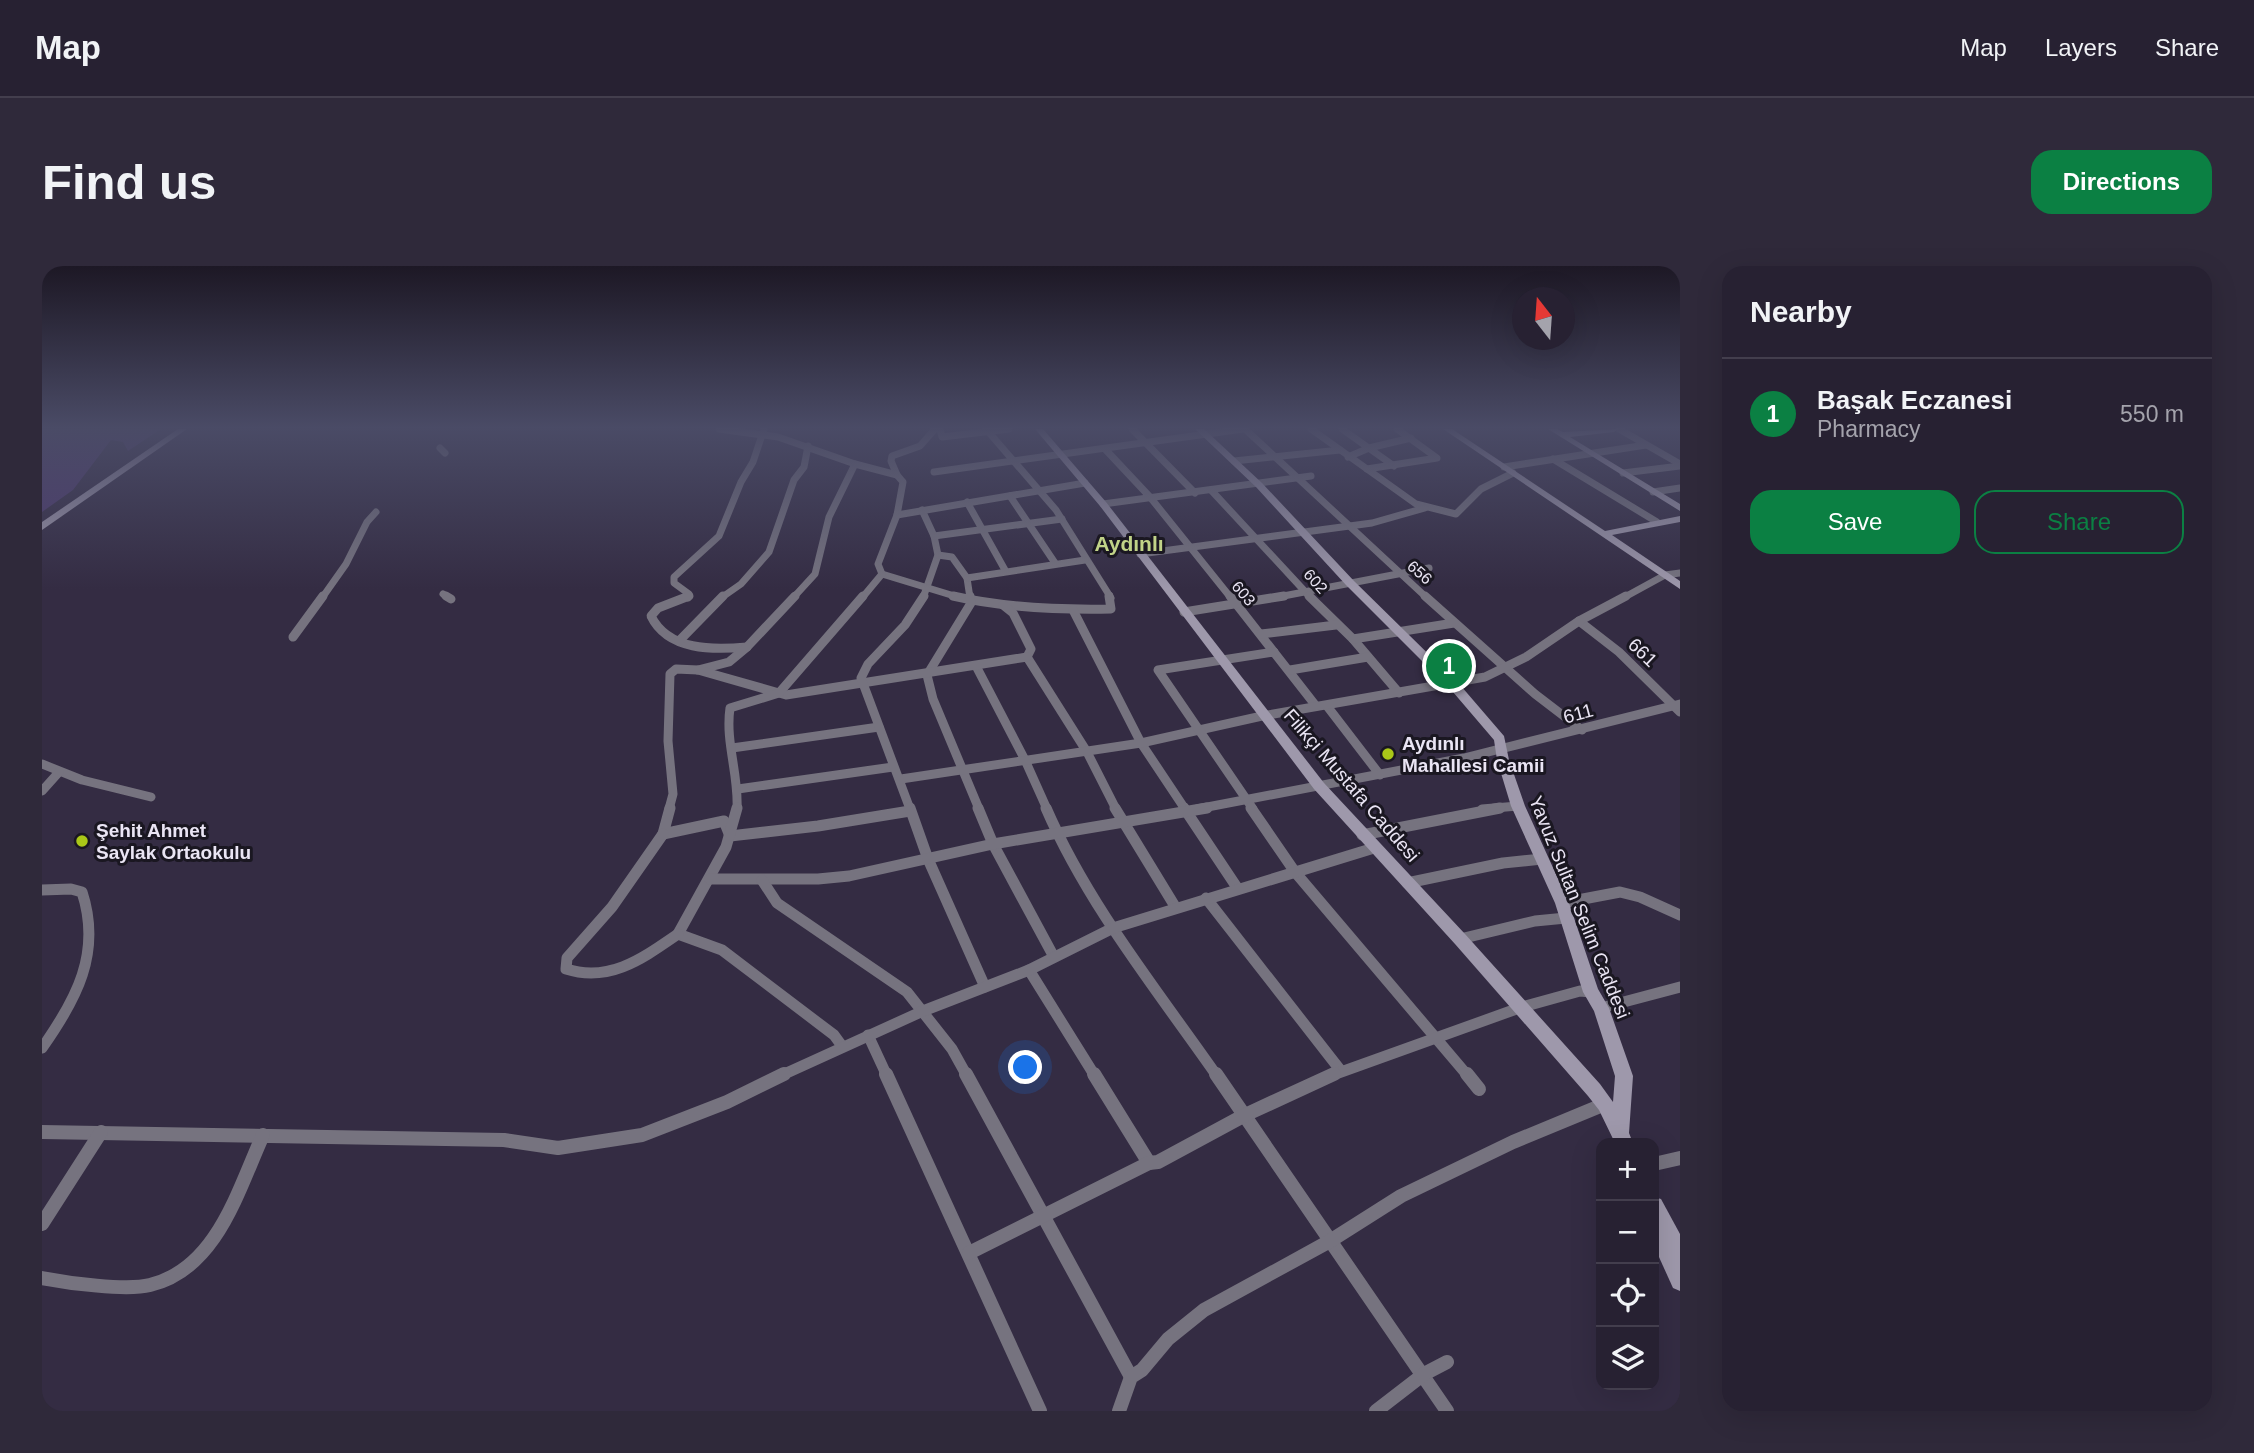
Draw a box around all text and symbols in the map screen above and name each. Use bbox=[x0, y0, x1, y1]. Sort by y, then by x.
text: Map bbox=[35, 29, 101, 66]
text: Map bbox=[1960, 34, 2007, 61]
text: Layers bbox=[2045, 34, 2117, 61]
text: Share bbox=[2155, 34, 2219, 61]
button: Directions bbox=[2031, 150, 2212, 214]
text: Find us bbox=[42, 155, 216, 209]
north arrow bbox=[1512, 287, 1575, 350]
text: Nearby bbox=[1750, 295, 1852, 328]
text: Başak Eczanesi bbox=[1817, 385, 2012, 415]
text: 1 bbox=[1767, 401, 1779, 427]
text: 550 m bbox=[2120, 401, 2184, 427]
text: Pharmacy bbox=[1817, 416, 1921, 442]
button: Save bbox=[1750, 490, 1960, 554]
button: Share bbox=[1974, 490, 2184, 554]
district label: Aydınlı bbox=[1094, 532, 1164, 555]
street label: 656 bbox=[1404, 557, 1435, 588]
street label: 602 bbox=[1300, 566, 1331, 597]
street label: 603 bbox=[1229, 578, 1259, 609]
street label: 661 bbox=[1624, 634, 1661, 671]
pin: 1 bbox=[1426, 640, 1472, 692]
street label: 611 bbox=[1561, 699, 1595, 728]
street label: Filikçi Mustafa Caddesi bbox=[1280, 705, 1424, 866]
place label: Aydınlı Mahallesi Camii bbox=[1402, 733, 1545, 776]
marker: Aydınlı Mahallesi Camii bbox=[1380, 746, 1396, 762]
street label: Yavuz Sultan Selim Caddesi bbox=[1525, 793, 1634, 1022]
place label: Şehit Ahmet Saylak Ortaokulu bbox=[96, 820, 251, 863]
marker: Şehit Ahmet Saylak Ortaokulu bbox=[74, 833, 90, 849]
your location bbox=[1008, 1050, 1042, 1084]
map controls bbox=[1596, 1138, 1659, 1390]
button: + bbox=[1596, 1138, 1659, 1201]
button: − bbox=[1596, 1201, 1659, 1264]
button: locate bbox=[1596, 1264, 1659, 1327]
button: layers bbox=[1596, 1327, 1659, 1390]

